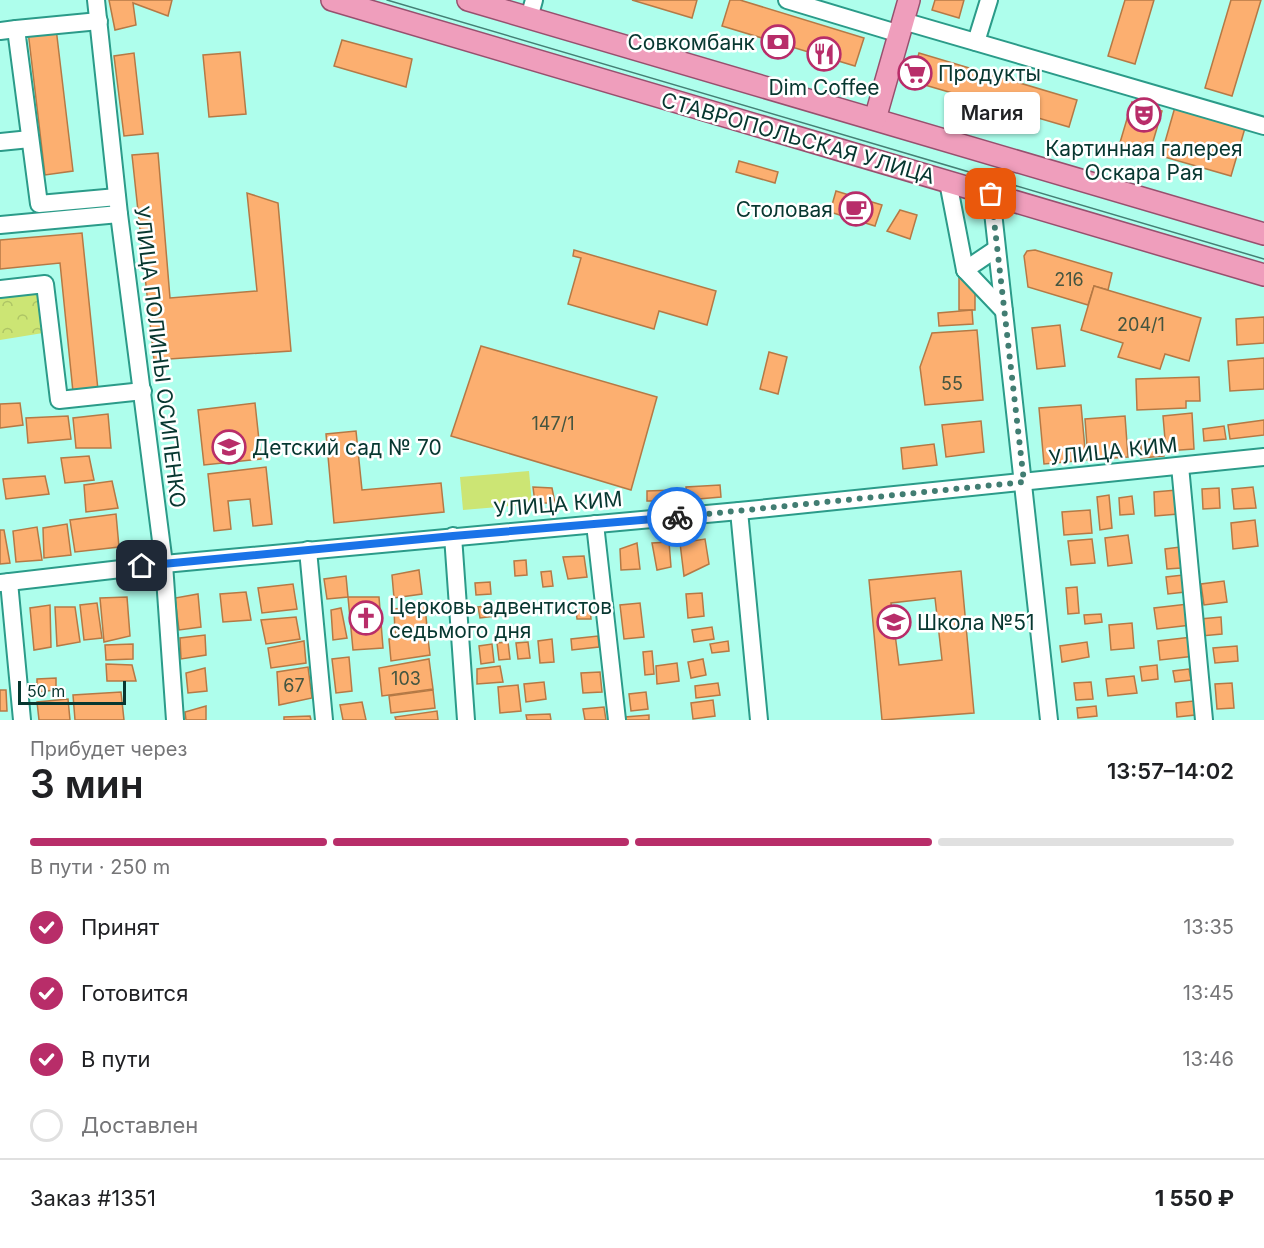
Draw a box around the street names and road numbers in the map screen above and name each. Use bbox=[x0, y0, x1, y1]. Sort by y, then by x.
street label: СТАВРОПОЛЬСКАЯ УЛИЦА bbox=[658, 87, 938, 189]
street label: УЛИЦА ПОЛИНЫ ОСИПЕНКО bbox=[129, 205, 191, 509]
street label: УЛИЦА КИМ bbox=[1047, 432, 1179, 470]
street label: УЛИЦА КИМ bbox=[493, 486, 623, 522]

